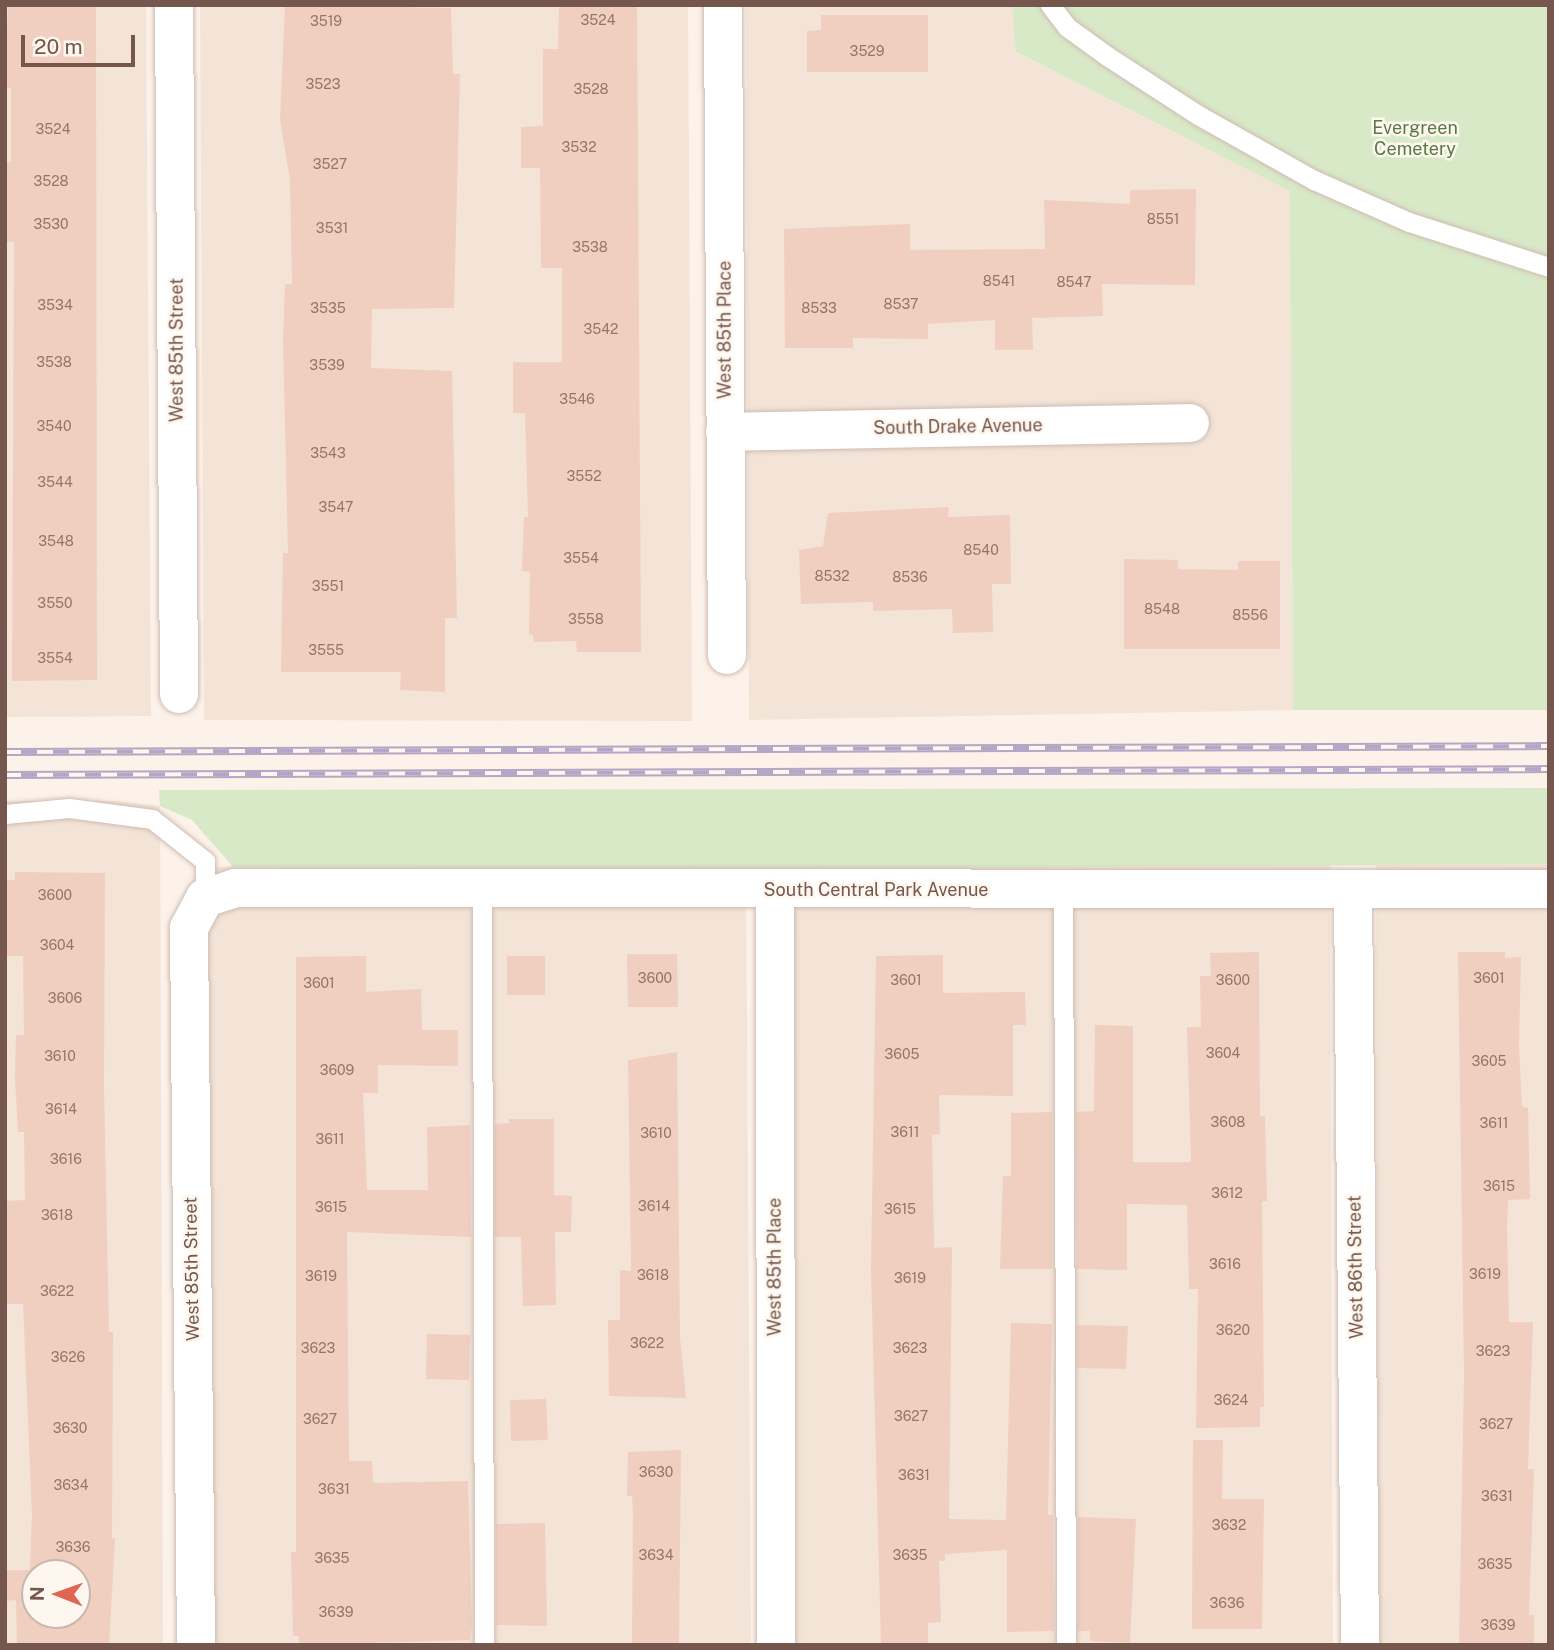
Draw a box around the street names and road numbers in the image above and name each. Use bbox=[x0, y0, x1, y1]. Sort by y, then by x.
street label: West 85th Place bbox=[714, 261, 736, 399]
street label: West 85th Street bbox=[166, 278, 188, 422]
street label: South Drake Avenue bbox=[873, 415, 1043, 439]
street label: South Central Park Avenue bbox=[763, 879, 989, 901]
street label: West 86th Street bbox=[1344, 1195, 1368, 1339]
street label: West 85th Street bbox=[180, 1197, 204, 1341]
street label: West 85th Place bbox=[764, 1198, 786, 1336]

